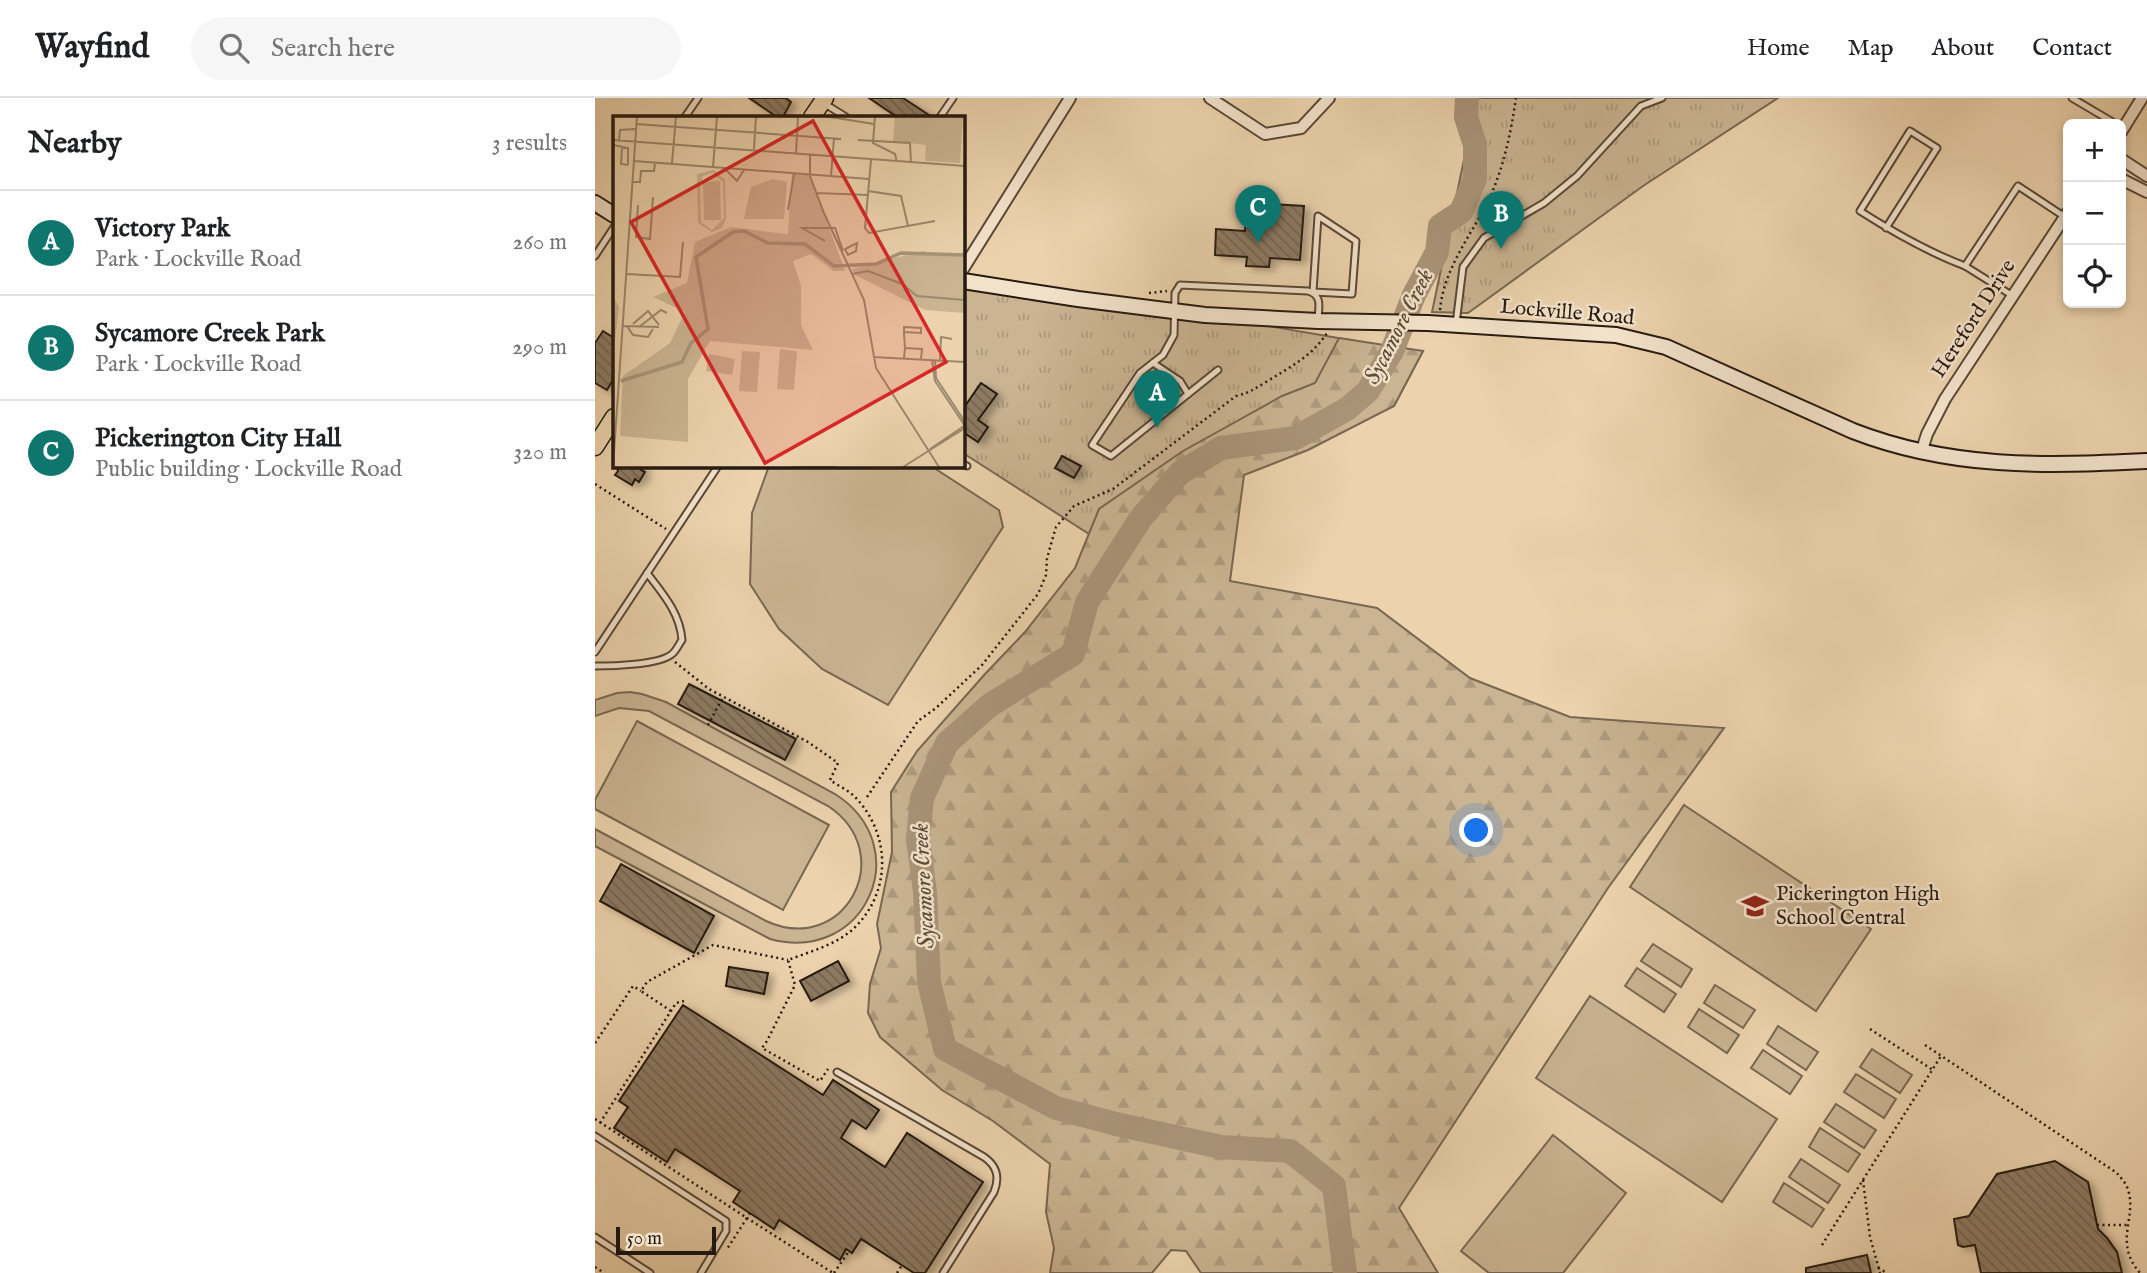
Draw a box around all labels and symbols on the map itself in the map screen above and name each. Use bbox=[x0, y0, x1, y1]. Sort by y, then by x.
inset map bbox=[613, 116, 964, 467]
pin: C bbox=[1235, 185, 1281, 243]
pin: B bbox=[1478, 191, 1524, 249]
street label: Hereford Drive bbox=[1926, 254, 2023, 383]
water label: Sycamore Creek bbox=[1358, 265, 1440, 389]
street label: Lockville Road bbox=[1499, 294, 1636, 332]
pin: A bbox=[1134, 370, 1180, 428]
your location bbox=[1459, 813, 1493, 847]
water label: Sycamore Creek bbox=[906, 823, 942, 949]
place label: Pickerington High School Central bbox=[1776, 881, 1940, 932]
school or university icon: Pickerington High School Central bbox=[1740, 891, 1770, 921]
scale bar bbox=[616, 1224, 716, 1256]

